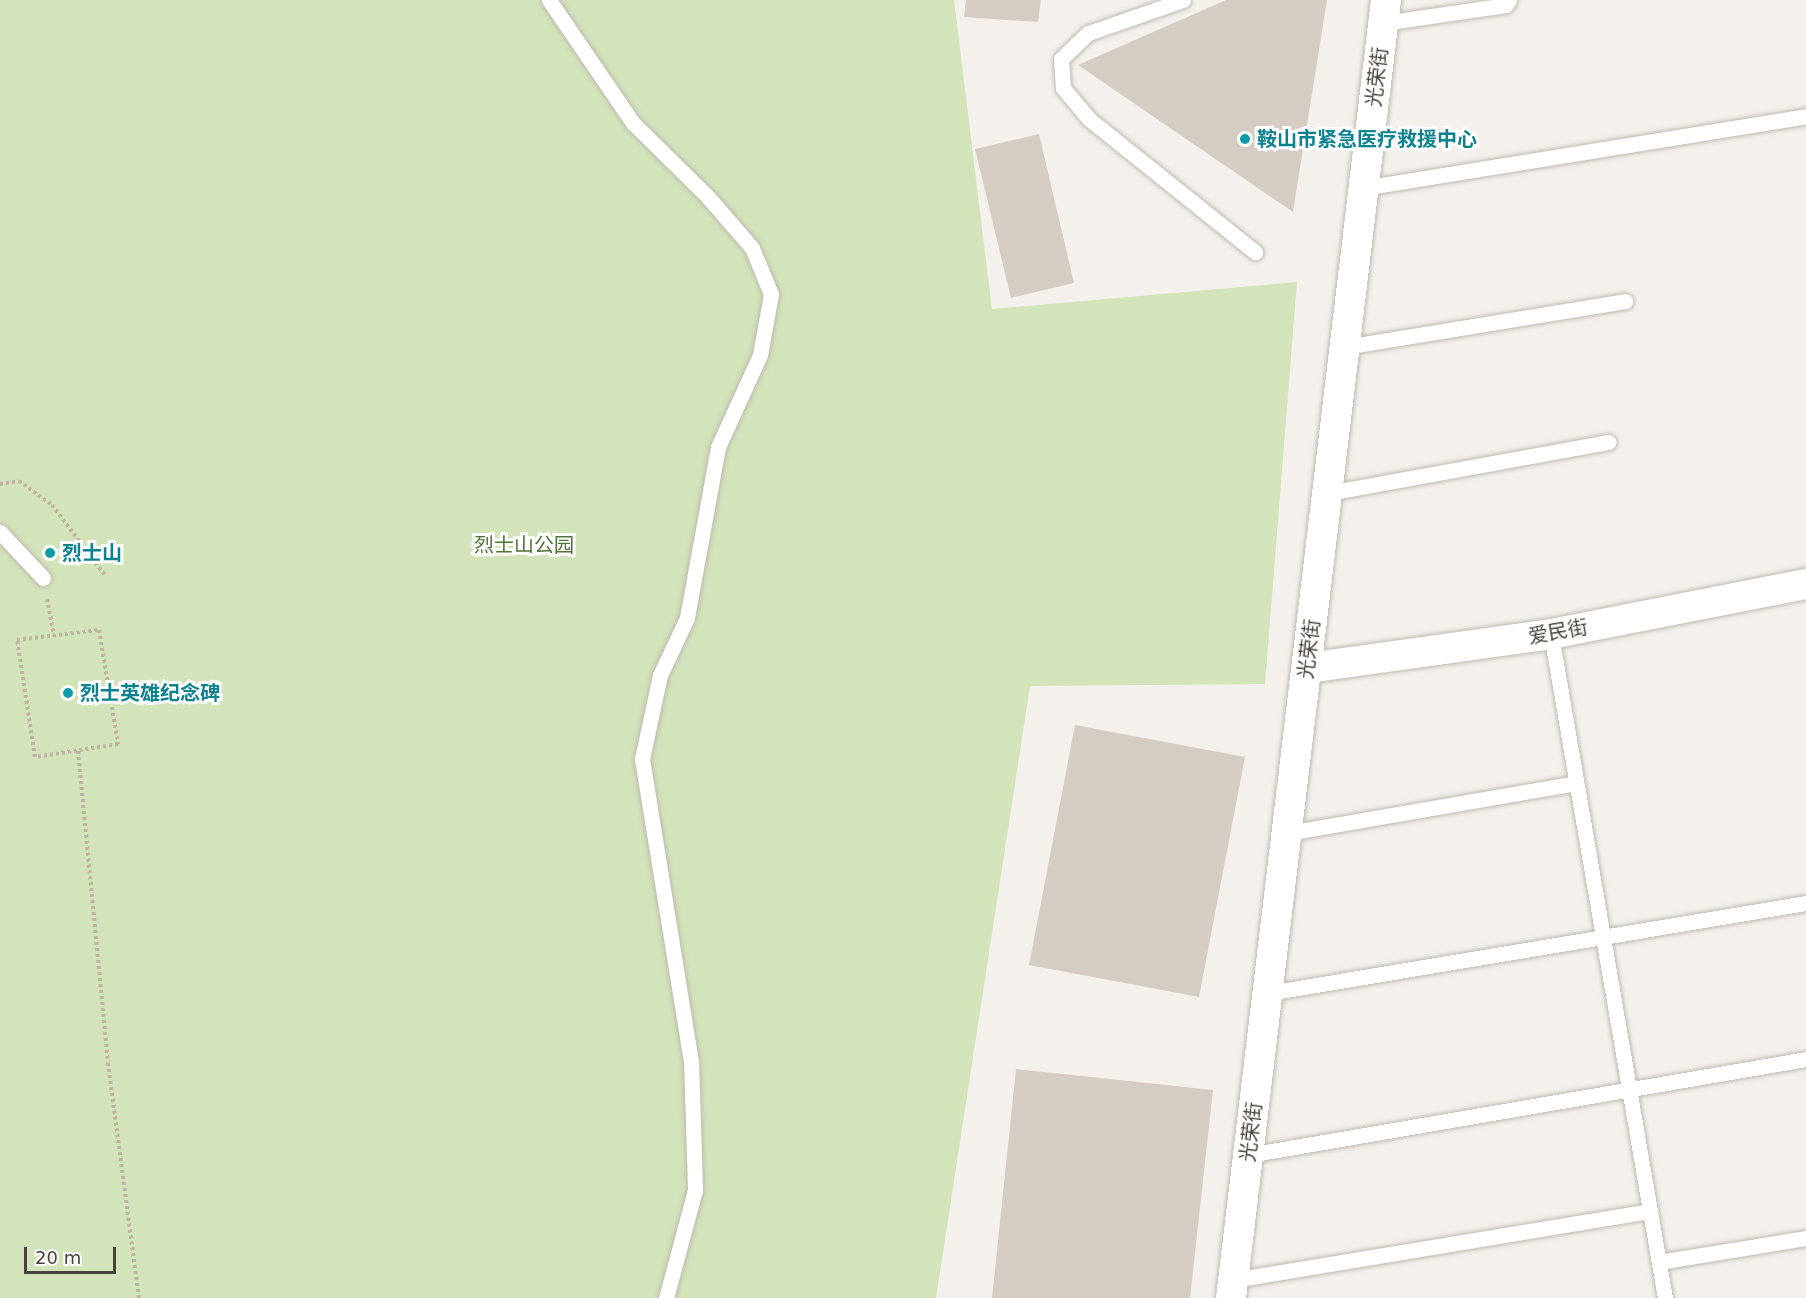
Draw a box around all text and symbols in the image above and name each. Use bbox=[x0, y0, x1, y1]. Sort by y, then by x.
street label: 光荣街 bbox=[1361, 46, 1393, 108]
place label: 鞍山市紧急医疗救援中心 bbox=[1257, 127, 1477, 151]
marker: 鞍山市紧急医疗救援中心 bbox=[1238, 132, 1252, 146]
park label: 烈士山公园 bbox=[474, 533, 574, 557]
place label: 烈士山 bbox=[62, 541, 122, 565]
marker: 烈士山 bbox=[43, 546, 57, 560]
street label: 爱民街 bbox=[1526, 615, 1590, 649]
street label: 光荣街 bbox=[1293, 618, 1325, 680]
place label: 烈士英雄纪念碑 bbox=[80, 681, 220, 705]
marker: 烈士英雄纪念碑 bbox=[61, 686, 75, 700]
street label: 光荣街 bbox=[1235, 1101, 1267, 1163]
scale bar bbox=[27, 1235, 118, 1273]
text: 20 m bbox=[35, 1247, 81, 1268]

